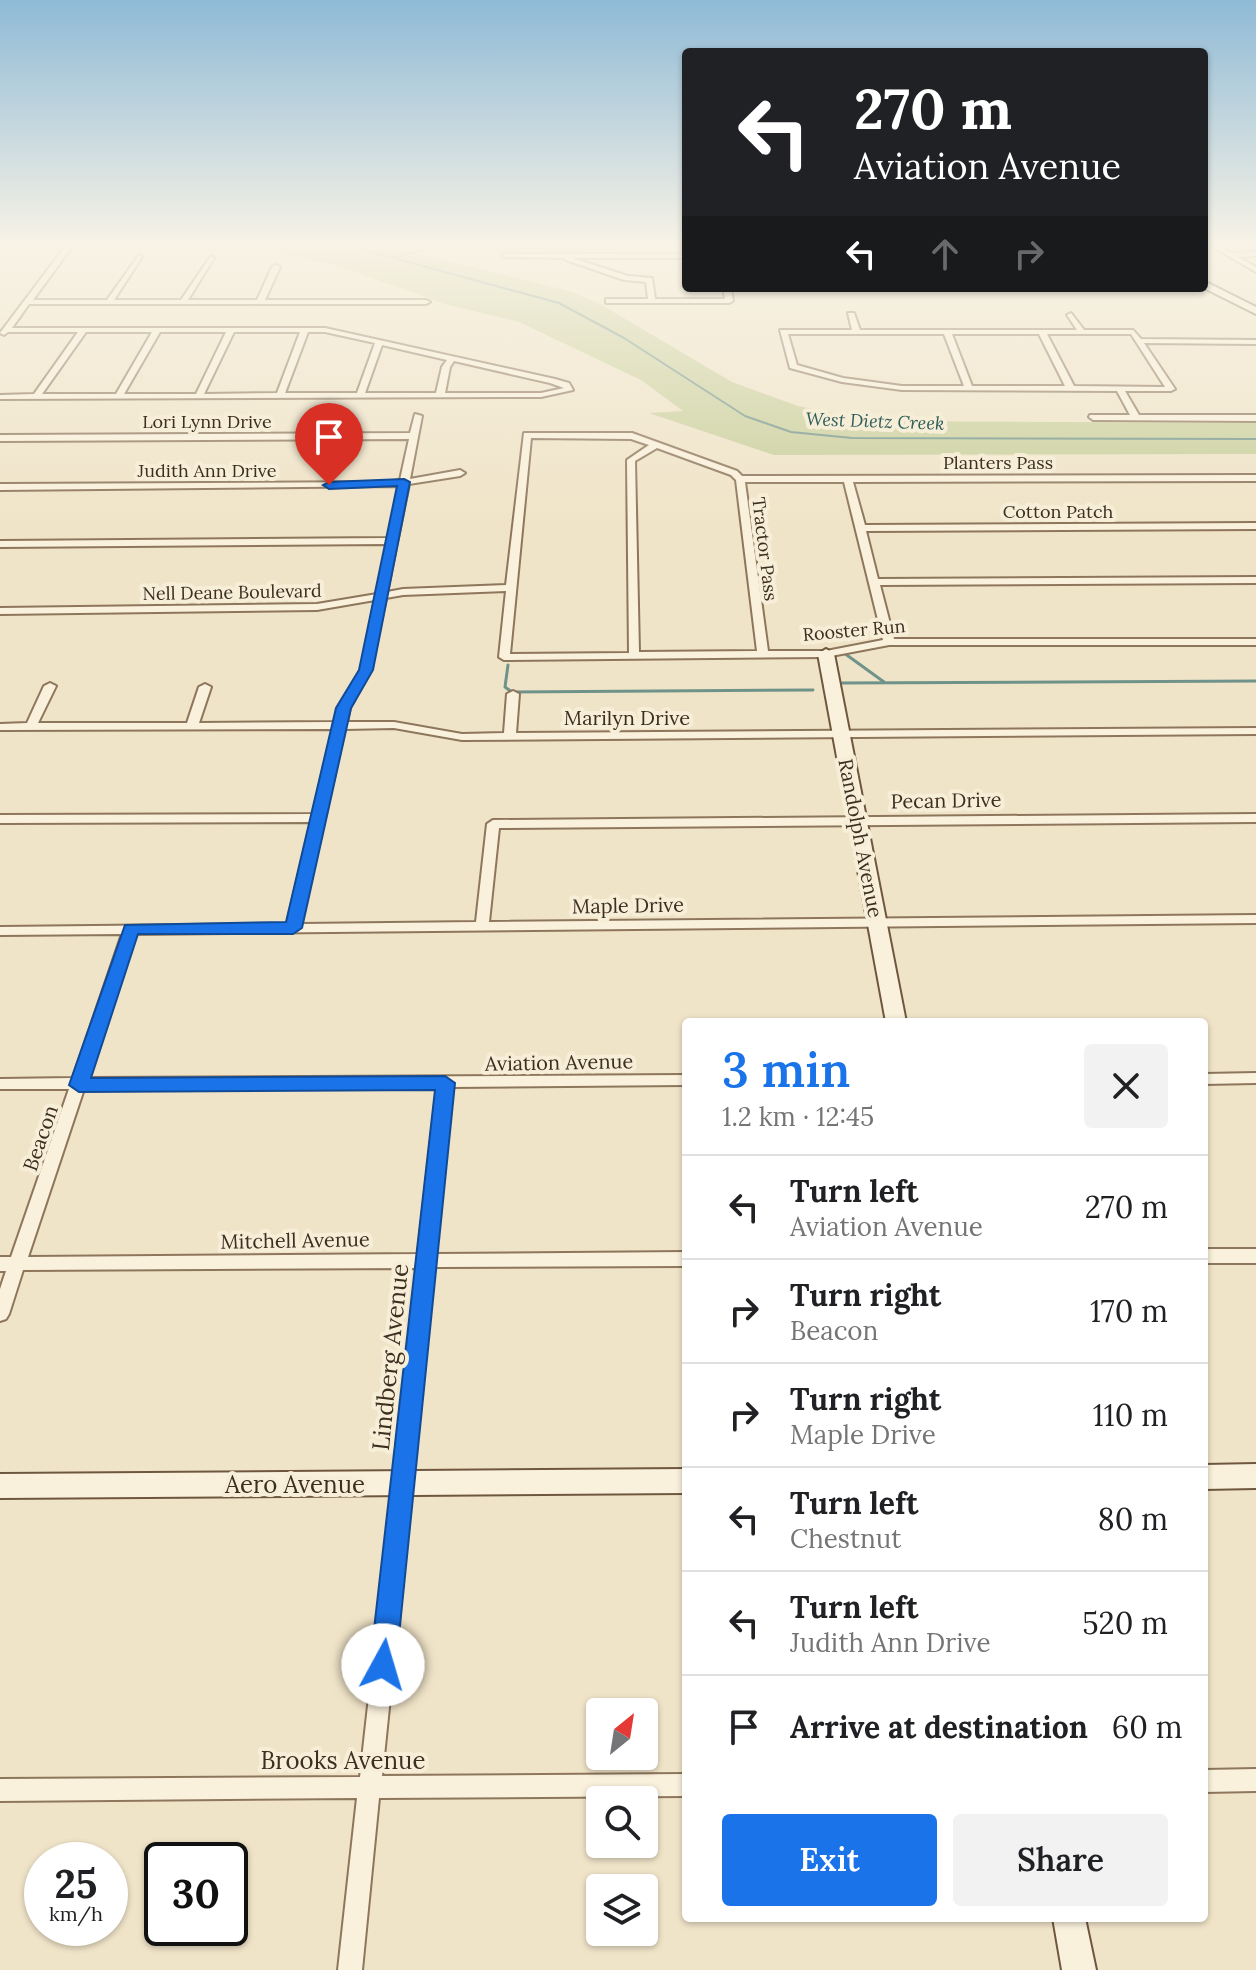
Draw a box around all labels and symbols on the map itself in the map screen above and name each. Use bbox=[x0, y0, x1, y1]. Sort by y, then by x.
pin bbox=[295, 403, 363, 485]
water label: West Dietz Creek bbox=[805, 407, 945, 435]
street label: Lori Lynn Drive bbox=[142, 410, 272, 433]
street label: Planters Pass bbox=[943, 451, 1053, 474]
street label: Judith Ann Drive bbox=[137, 459, 277, 482]
street label: Tractor Pass bbox=[747, 496, 783, 602]
street label: Cotton Patch bbox=[1003, 500, 1114, 523]
street label: Nell Deane Boulevard bbox=[142, 579, 322, 605]
street label: Rooster Run bbox=[802, 614, 906, 646]
street label: Marilyn Drive bbox=[564, 705, 690, 730]
street label: Randolph Avenue bbox=[833, 757, 889, 920]
street label: Pecan Drive bbox=[890, 787, 1002, 813]
street label: Maple Drive bbox=[572, 892, 684, 918]
street label: Aviation Avenue bbox=[484, 1048, 634, 1076]
street label: Beacon bbox=[17, 1102, 63, 1174]
street label: Mitchell Avenue bbox=[220, 1226, 370, 1254]
street label: Lindberg Avenue bbox=[365, 1262, 415, 1452]
street label: Aero Avenue bbox=[224, 1469, 365, 1500]
position arrow bbox=[341, 1623, 425, 1707]
north arrow bbox=[586, 1698, 658, 1770]
street label: Brooks Avenue bbox=[261, 1745, 425, 1776]
speed limit sign: 30 bbox=[144, 1842, 248, 1946]

